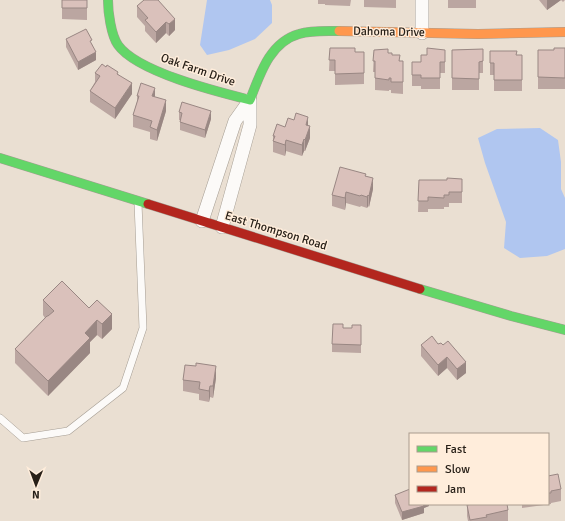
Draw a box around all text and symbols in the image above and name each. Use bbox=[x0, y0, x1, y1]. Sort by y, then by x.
street label: Dahoma Drive bbox=[353, 24, 425, 40]
street label: Oak Farm Drive bbox=[159, 50, 237, 90]
street label: East Thompson Road bbox=[223, 208, 329, 254]
legend bbox=[409, 433, 549, 505]
text: Fast bbox=[445, 442, 466, 457]
text: Slow bbox=[445, 462, 470, 477]
north arrow bbox=[16, 465, 56, 505]
text: Jam bbox=[445, 482, 466, 497]
text: N bbox=[32, 488, 40, 501]

